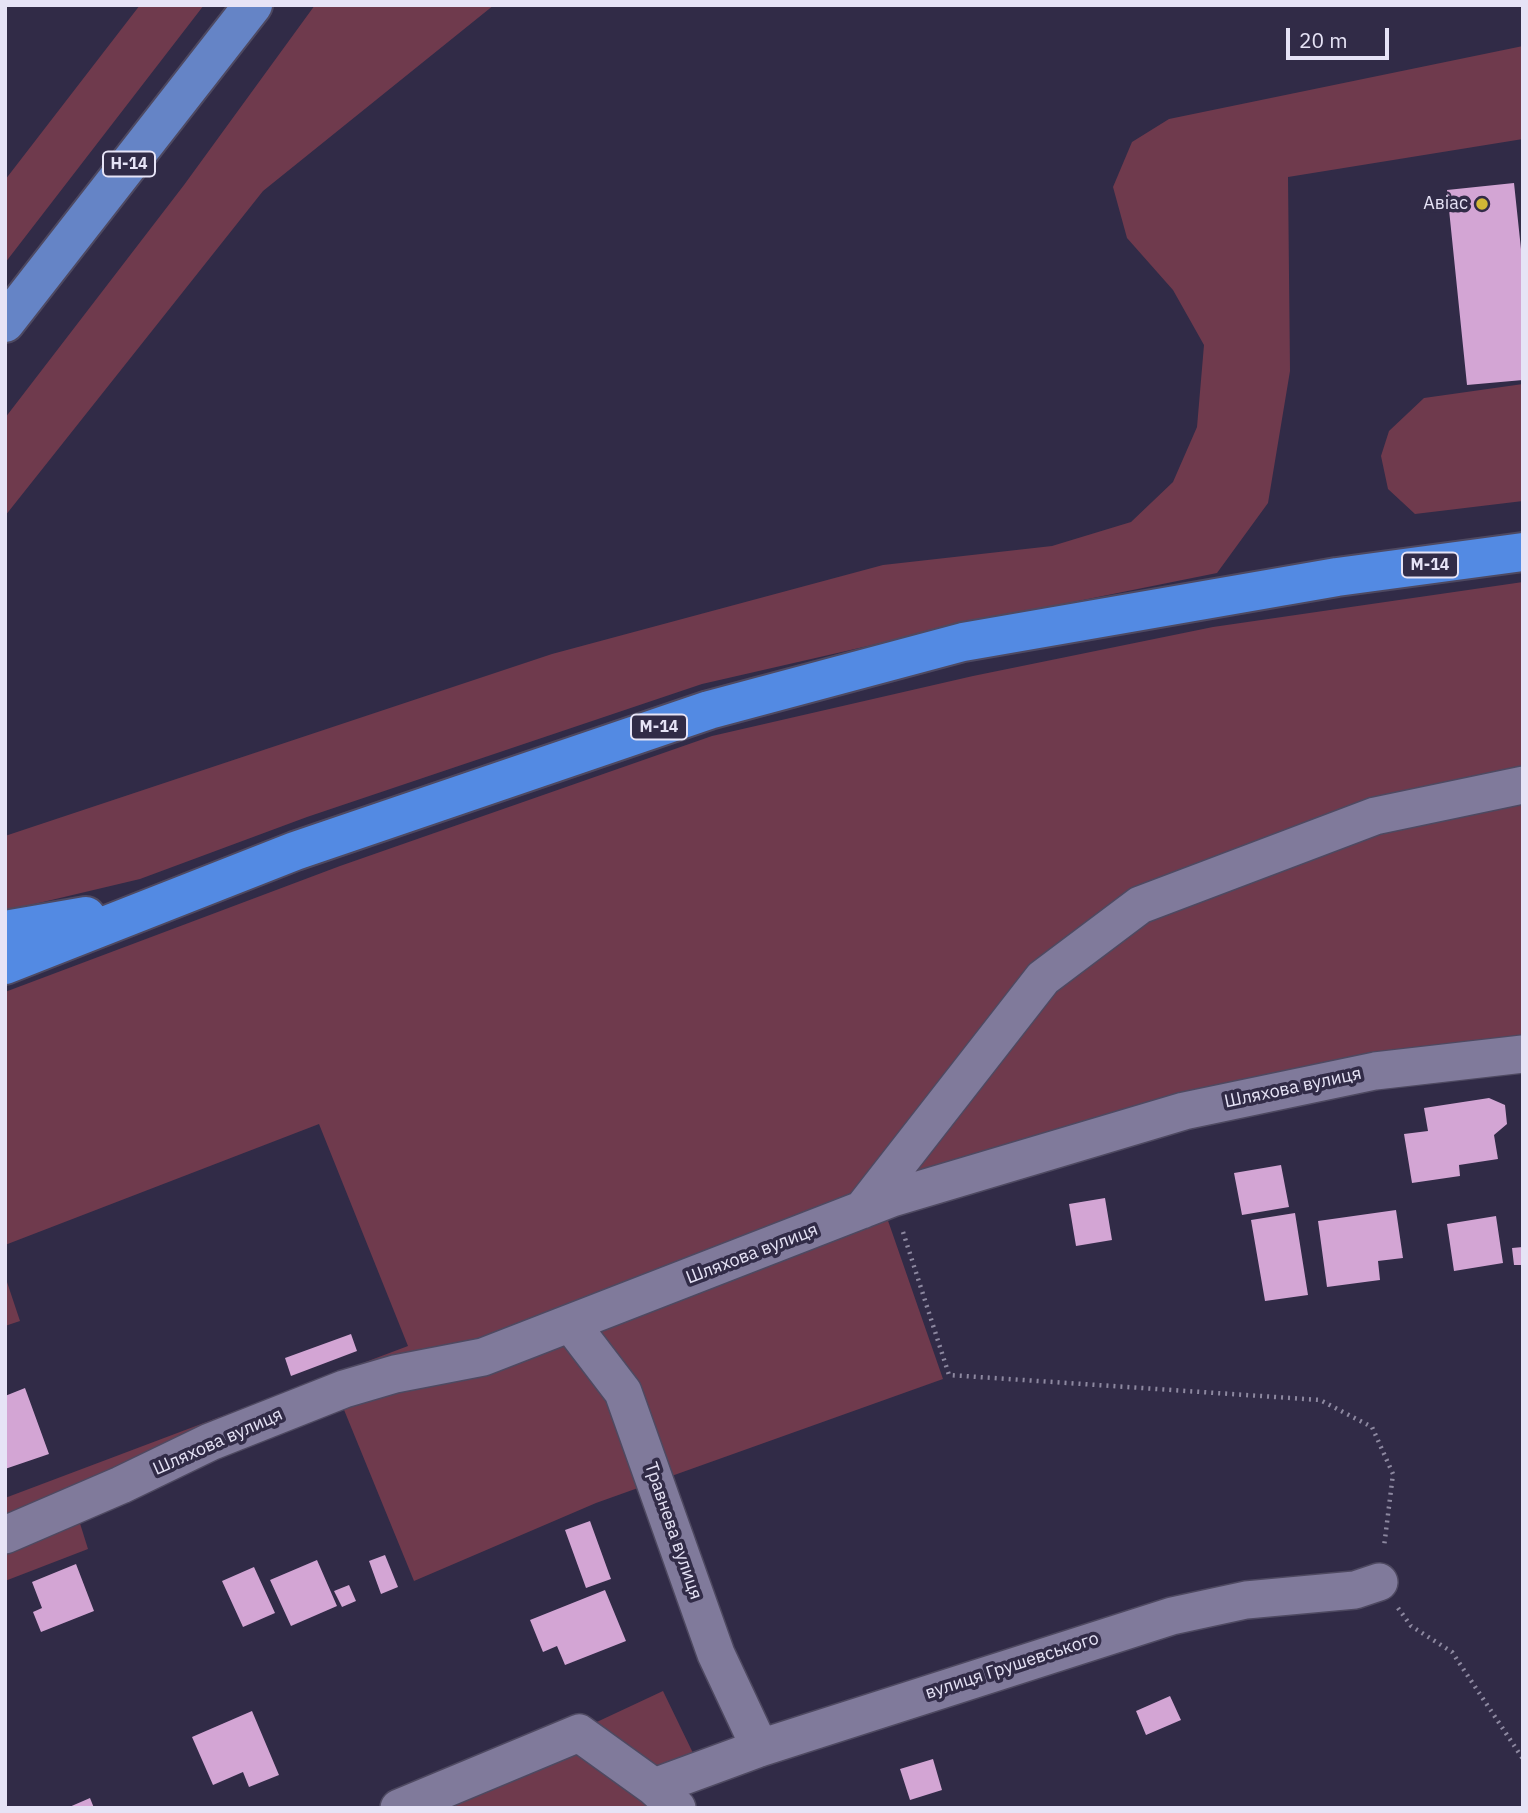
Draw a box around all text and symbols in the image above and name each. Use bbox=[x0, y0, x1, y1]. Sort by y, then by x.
scale bar bbox=[1290, 14, 1393, 58]
text: 20 m bbox=[1299, 26, 1348, 54]
road number: Н-14 bbox=[103, 152, 155, 176]
place label: Авіас bbox=[1423, 193, 1468, 215]
marker: Авіас bbox=[1474, 196, 1490, 212]
road number: М-14 bbox=[1402, 552, 1458, 578]
road number: М-14 bbox=[631, 714, 687, 740]
street label: Шляхова вулиця bbox=[1222, 1063, 1364, 1113]
street label: Шляхова вулиця bbox=[683, 1219, 821, 1289]
street label: Шляхова вулиця bbox=[150, 1404, 286, 1480]
street label: Травнева вулиця bbox=[639, 1460, 707, 1602]
street label: вулиця Грушевського bbox=[922, 1628, 1102, 1704]

